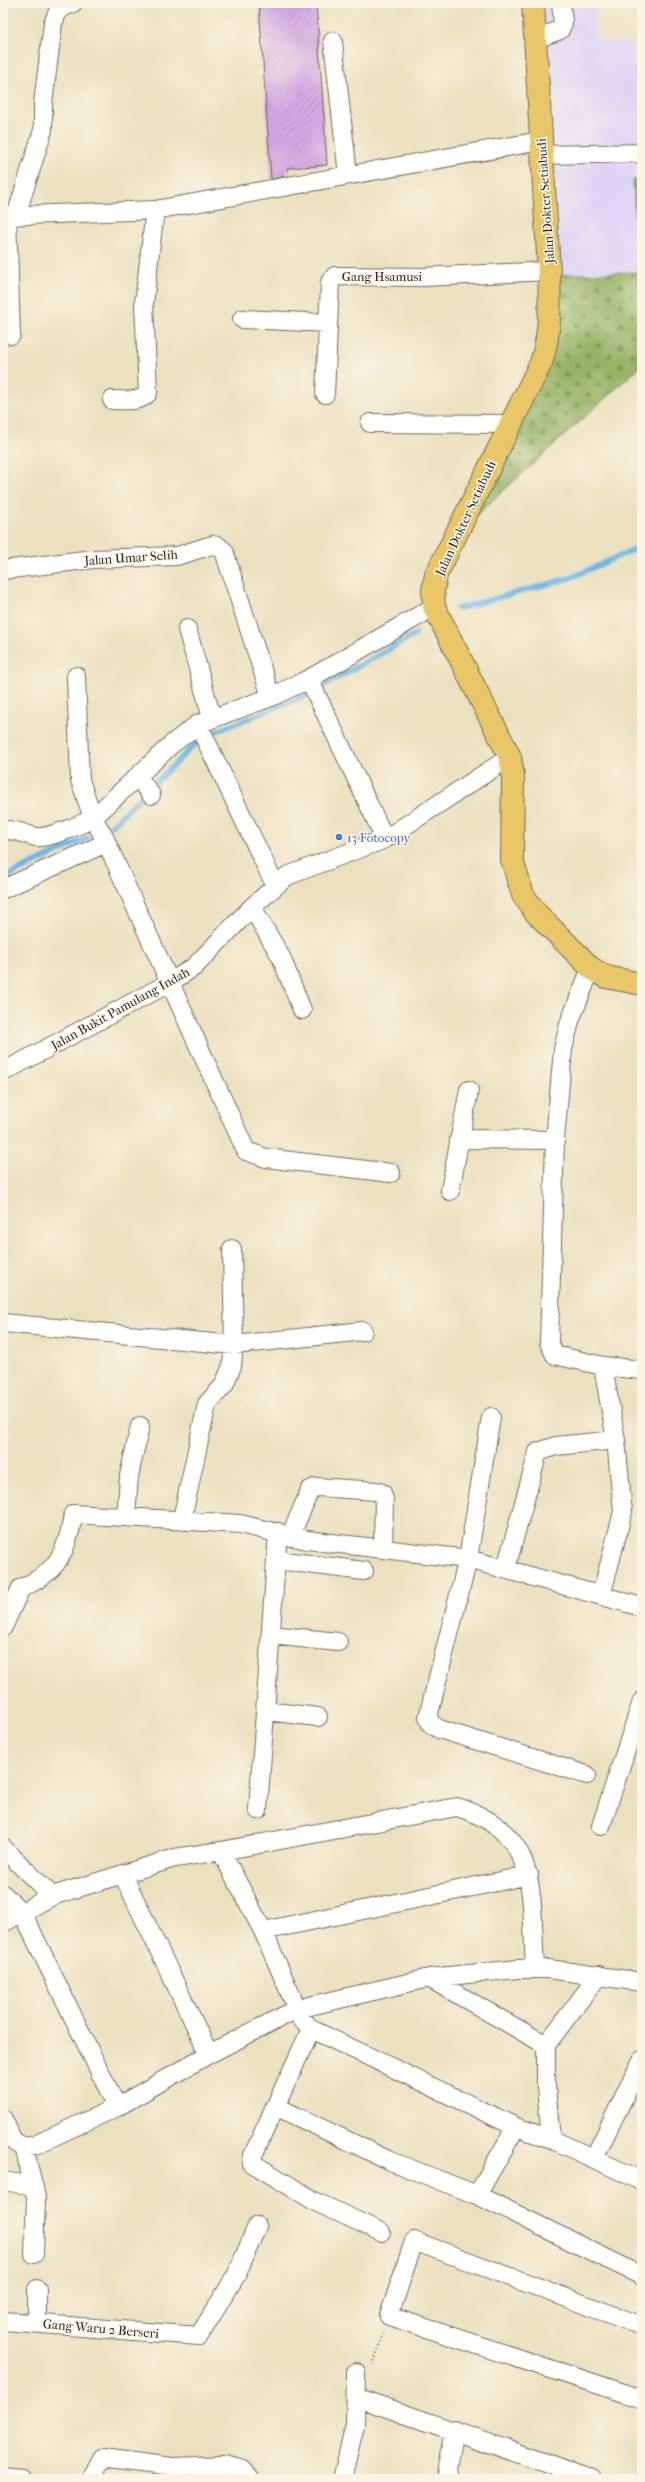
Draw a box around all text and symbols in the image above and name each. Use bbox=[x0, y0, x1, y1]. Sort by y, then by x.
street label: Jalan Dokter Setiabudi bbox=[534, 138, 557, 265]
street label: Gang Hsamusi bbox=[342, 269, 422, 284]
street label: Jalan Dokter Setiabudi bbox=[432, 458, 499, 579]
street label: Jalan Umar Selih bbox=[83, 547, 179, 568]
place label: 13 Fotocopy bbox=[347, 830, 412, 845]
marker: 13 Fotocopy bbox=[334, 832, 344, 842]
street label: Jalan Bukit Pamulang Indah bbox=[48, 964, 193, 1053]
street label: Gang Waru 2 Berseri bbox=[42, 2316, 160, 2341]

